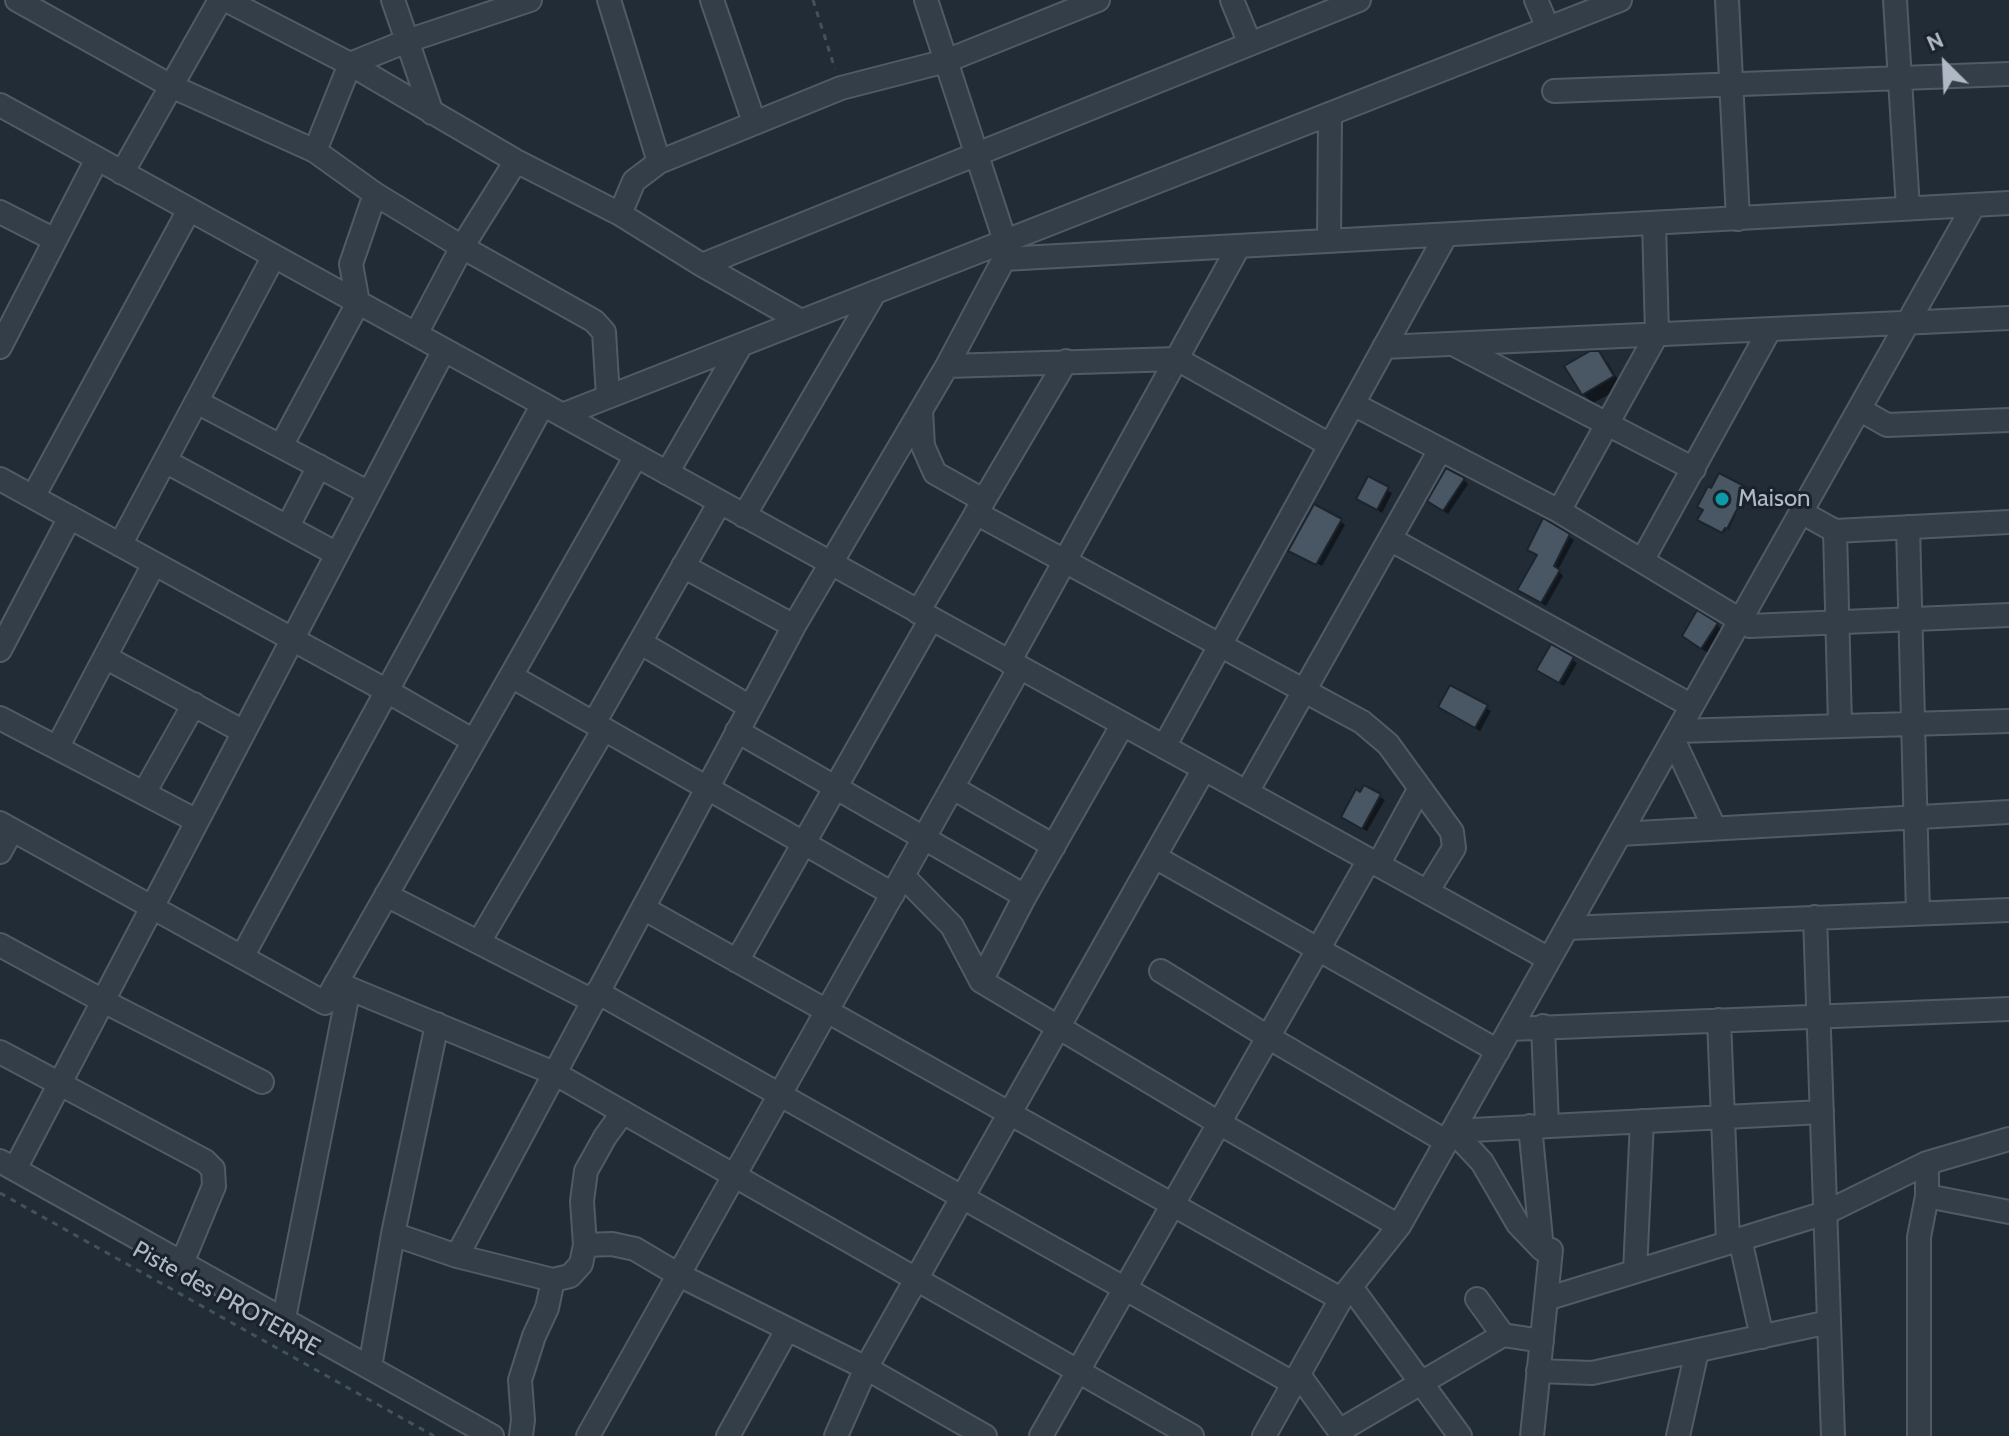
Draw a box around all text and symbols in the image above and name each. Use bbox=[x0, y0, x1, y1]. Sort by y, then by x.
north arrow bbox=[1905, 24, 1985, 104]
text: N bbox=[1922, 26, 1948, 57]
place label: Maison bbox=[1738, 485, 1811, 513]
marker: Maison bbox=[1713, 490, 1731, 508]
street label: Piste des PROTERRE bbox=[127, 1236, 325, 1362]

